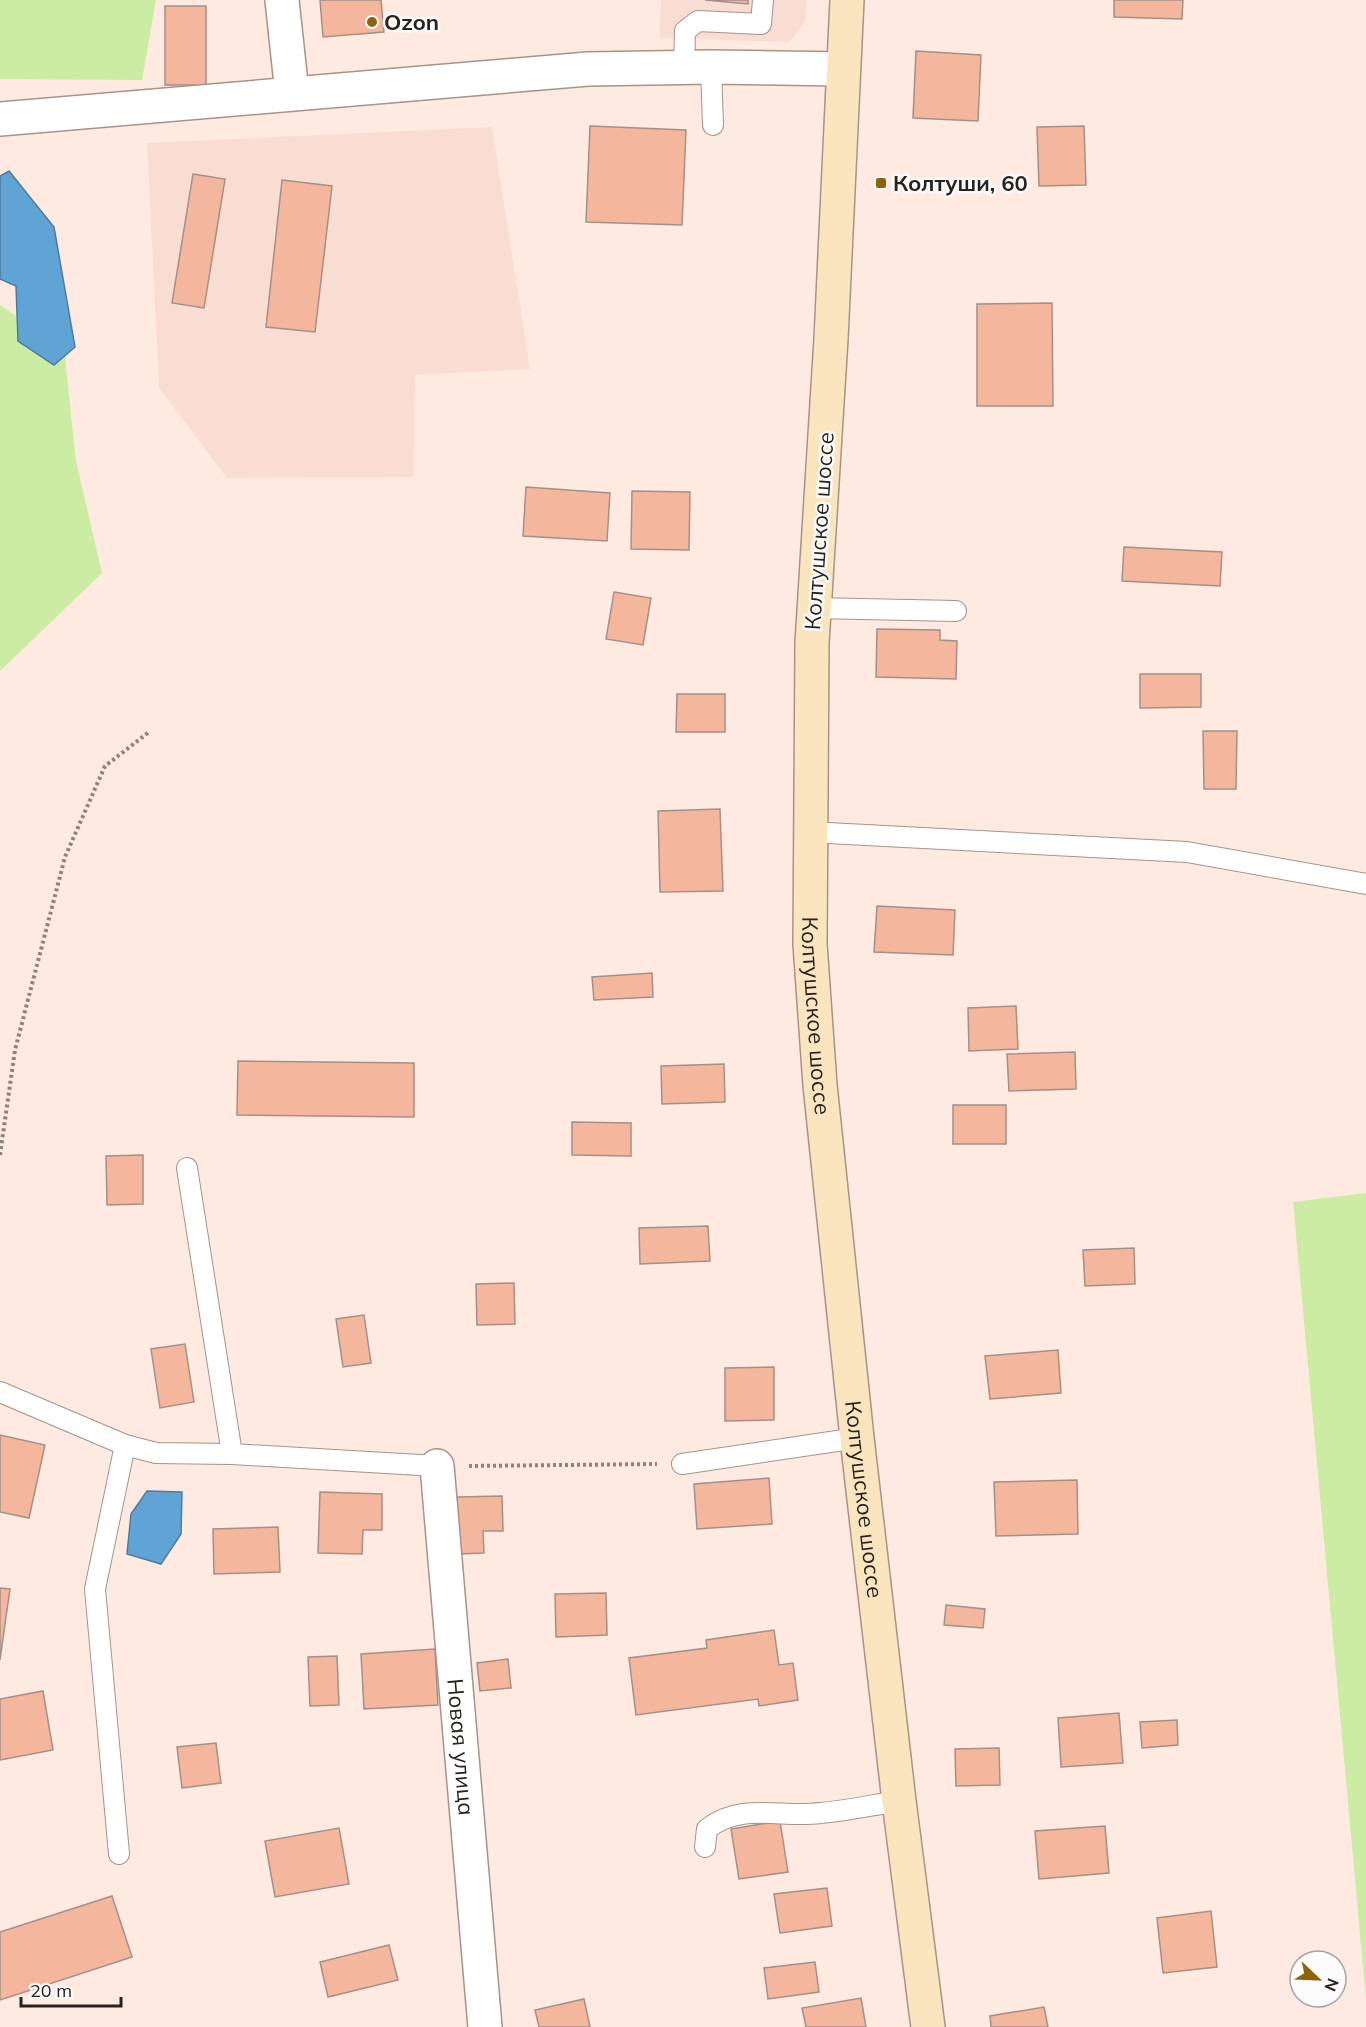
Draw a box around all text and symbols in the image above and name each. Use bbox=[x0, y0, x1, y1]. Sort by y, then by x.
place label: Ozon bbox=[384, 8, 439, 36]
marker: Ozon bbox=[365, 15, 379, 29]
place label: Колтуши, 60 bbox=[893, 169, 1028, 197]
marker: Колтуши, 60 bbox=[874, 176, 888, 190]
street label: Колтушское шоссе bbox=[798, 431, 840, 631]
street label: Колтушское шоссе bbox=[796, 917, 837, 1116]
street label: Колтушское шоссе bbox=[839, 1399, 889, 1600]
street label: Новая улица bbox=[441, 1677, 481, 1817]
north arrow bbox=[1288, 1949, 1348, 2009]
scale bar bbox=[21, 1970, 122, 2008]
text: N bbox=[1320, 1975, 1343, 1994]
text: 20 m bbox=[30, 1979, 72, 2002]

